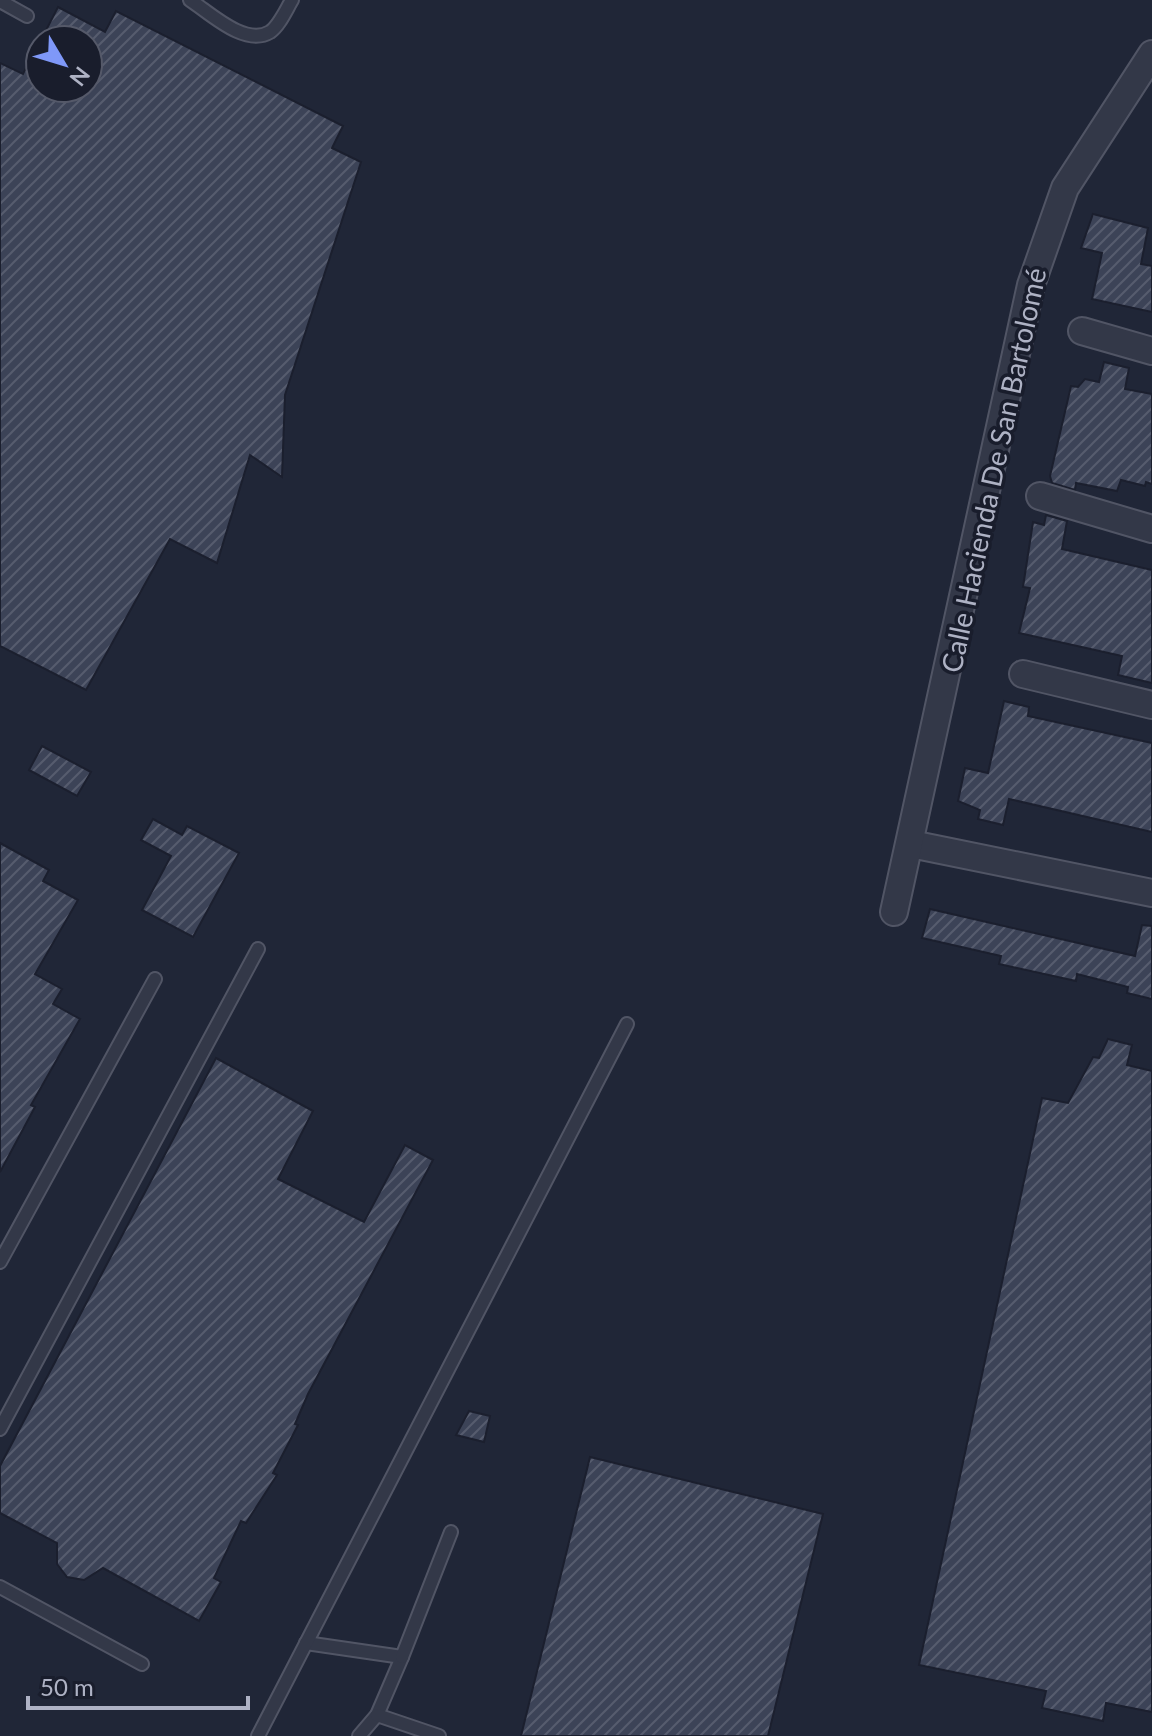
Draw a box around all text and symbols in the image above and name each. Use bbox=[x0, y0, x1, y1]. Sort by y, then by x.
north arrow bbox=[24, 24, 104, 104]
text: N bbox=[64, 62, 96, 92]
street label: Calle Hacienda De San Bartolomé bbox=[933, 265, 1053, 675]
scale bar bbox=[28, 1660, 248, 1710]
text: 50 m bbox=[40, 1672, 94, 1701]

